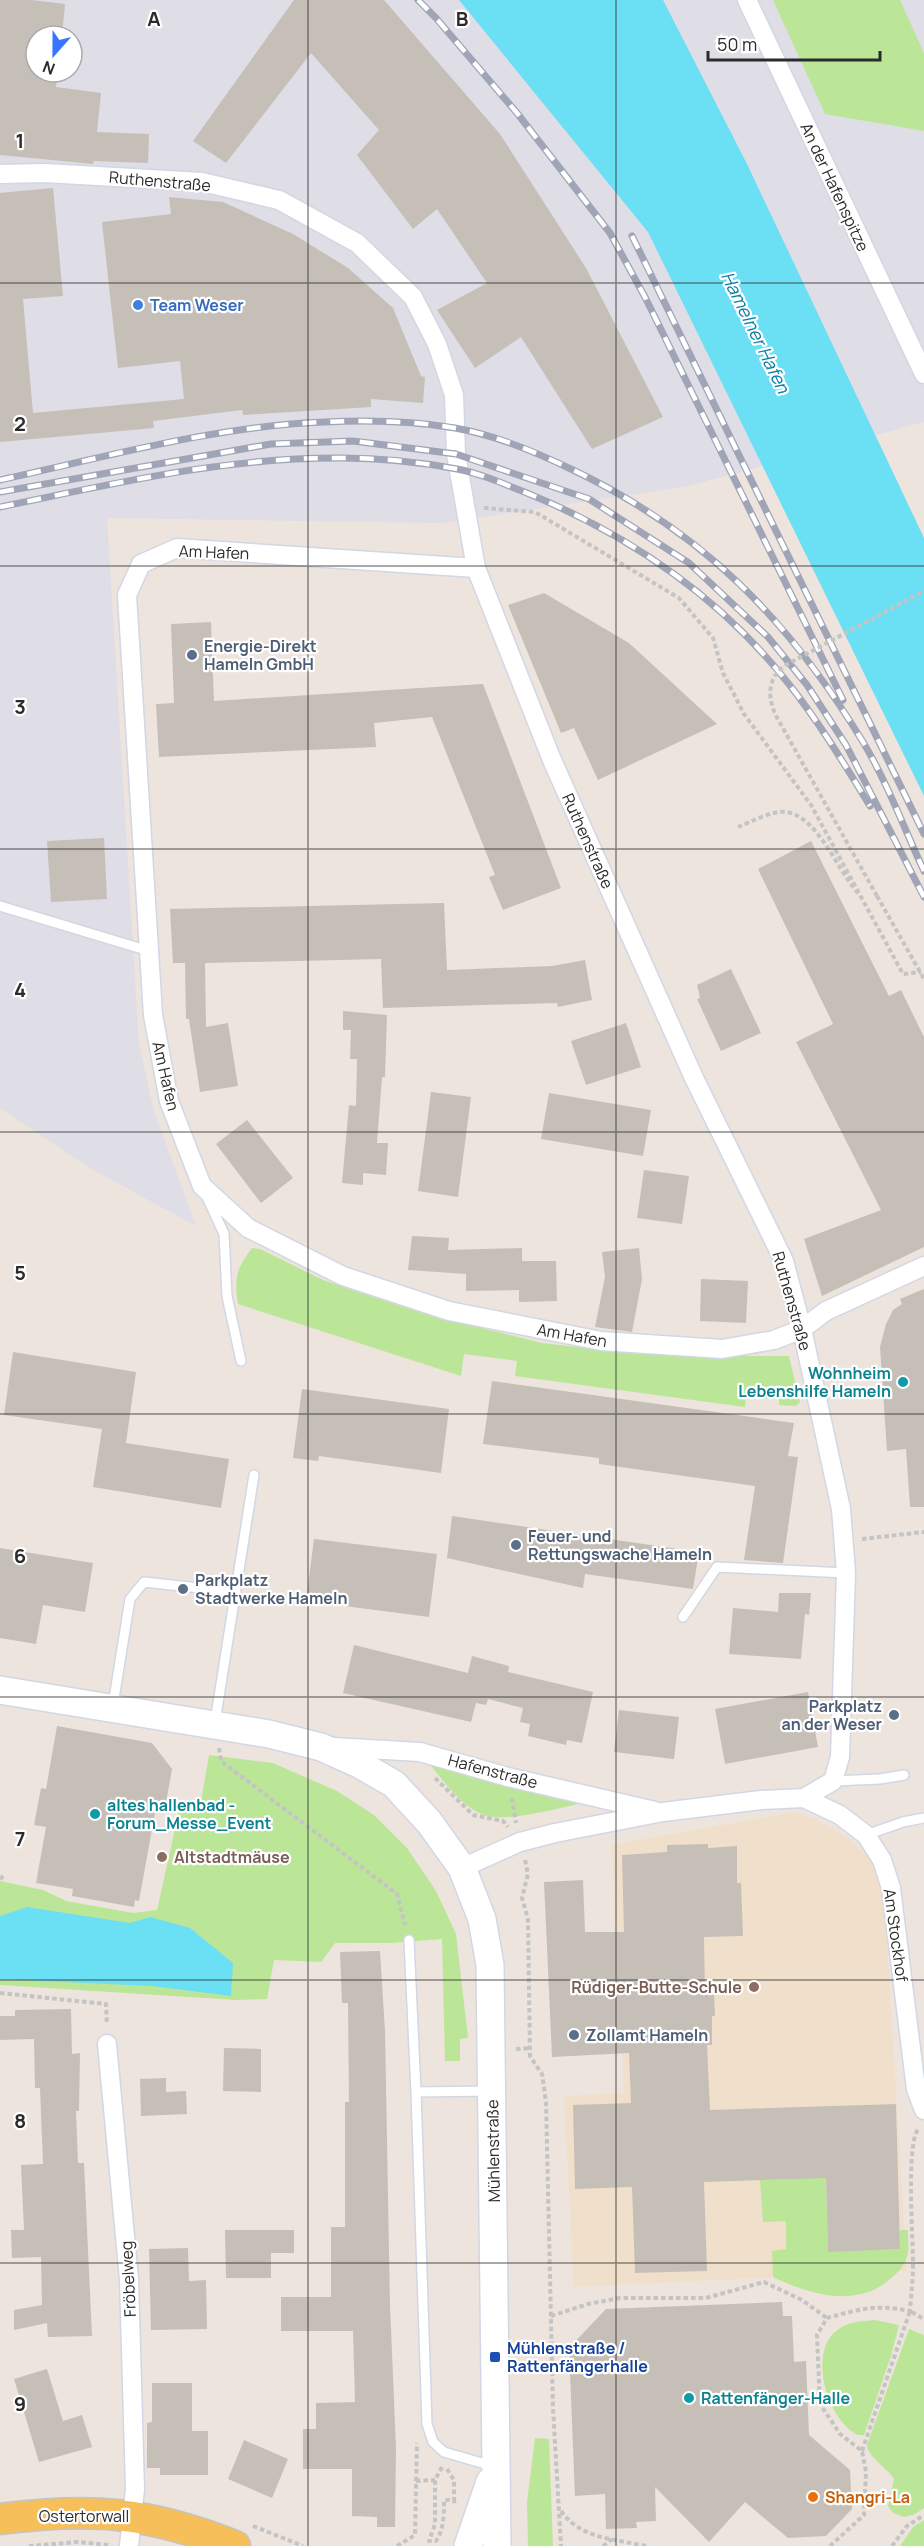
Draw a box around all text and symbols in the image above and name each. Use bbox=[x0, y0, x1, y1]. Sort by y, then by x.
text: A bbox=[147, 5, 161, 32]
text: B bbox=[456, 5, 469, 32]
north arrow bbox=[24, 24, 84, 84]
scale bar bbox=[708, 24, 880, 62]
text: 50 m bbox=[717, 32, 757, 56]
text: N bbox=[39, 56, 58, 80]
street label: An der Hafenspitze bbox=[796, 119, 874, 255]
text: 1 bbox=[16, 127, 24, 154]
street label: Ruthenstraße bbox=[108, 166, 212, 196]
water label: Hamelner Hafen bbox=[716, 267, 796, 398]
place label: Team Weser bbox=[150, 294, 244, 316]
marker: Team Weser bbox=[131, 298, 145, 312]
text: 2 bbox=[14, 410, 26, 437]
street label: Am Hafen bbox=[178, 540, 250, 564]
place label: Energie-Direkt Hameln GmbH bbox=[204, 635, 317, 675]
marker: Energie-Direkt Hameln GmbH bbox=[185, 648, 199, 662]
text: 3 bbox=[14, 693, 26, 720]
street label: Ruthenstraße bbox=[557, 790, 619, 892]
text: 4 bbox=[14, 976, 26, 1003]
street label: Am Hafen bbox=[147, 1039, 185, 1113]
street label: Ruthenstraße bbox=[767, 1249, 817, 1353]
text: 5 bbox=[14, 1259, 26, 1286]
street label: Am Hafen bbox=[535, 1318, 609, 1352]
place label: Wohnheim Lebenshilfe Hameln bbox=[738, 1362, 891, 1402]
marker: Wohnheim Lebenshilfe Hameln bbox=[896, 1375, 910, 1389]
place label: Feuer- und Rettungswache Hameln bbox=[528, 1525, 712, 1565]
marker: Feuer- und Rettungswache Hameln bbox=[509, 1538, 523, 1552]
text: 6 bbox=[14, 1542, 26, 1569]
place label: Parkplatz Stadtwerke Hameln bbox=[195, 1569, 347, 1609]
marker: Parkplatz Stadtwerke Hameln bbox=[176, 1582, 190, 1596]
place label: Parkplatz an der Weser bbox=[782, 1695, 882, 1735]
marker: Parkplatz an der Weser bbox=[887, 1708, 901, 1722]
street label: Hafenstraße bbox=[446, 1748, 540, 1794]
place label: altes hallenbad - Forum_Messe_Event bbox=[107, 1794, 271, 1834]
marker: altes hallenbad - Forum_Messe_Event bbox=[88, 1807, 102, 1821]
text: 7 bbox=[15, 1825, 25, 1852]
place label: Altstadtmäuse bbox=[174, 1846, 290, 1868]
marker: Altstadtmäuse bbox=[155, 1850, 169, 1864]
street label: Am Stockhof bbox=[879, 1887, 913, 1983]
place label: Rüdiger-Butte-Schule bbox=[571, 1976, 742, 1998]
marker: Rüdiger-Butte-Schule bbox=[747, 1980, 761, 1994]
place label: Zollamt Hameln bbox=[586, 2024, 708, 2046]
marker: Zollamt Hameln bbox=[567, 2028, 581, 2042]
street label: Mühlenstraße bbox=[481, 2099, 505, 2203]
text: 8 bbox=[14, 2107, 26, 2134]
street label: Fröbelweg bbox=[115, 2240, 141, 2318]
place label: Mühlenstraße / Rattenfängerhalle bbox=[507, 2337, 648, 2377]
marker: Mühlenstraße / Rattenfängerhalle bbox=[488, 2350, 502, 2364]
place label: Rattenfänger-Halle bbox=[701, 2387, 850, 2409]
text: 9 bbox=[14, 2390, 26, 2417]
marker: Rattenfänger-Halle bbox=[682, 2391, 696, 2405]
place label: Shangri-La bbox=[825, 2486, 910, 2508]
marker: Shangri-La bbox=[806, 2490, 820, 2504]
street label: Ostertorwall bbox=[39, 2505, 129, 2527]

